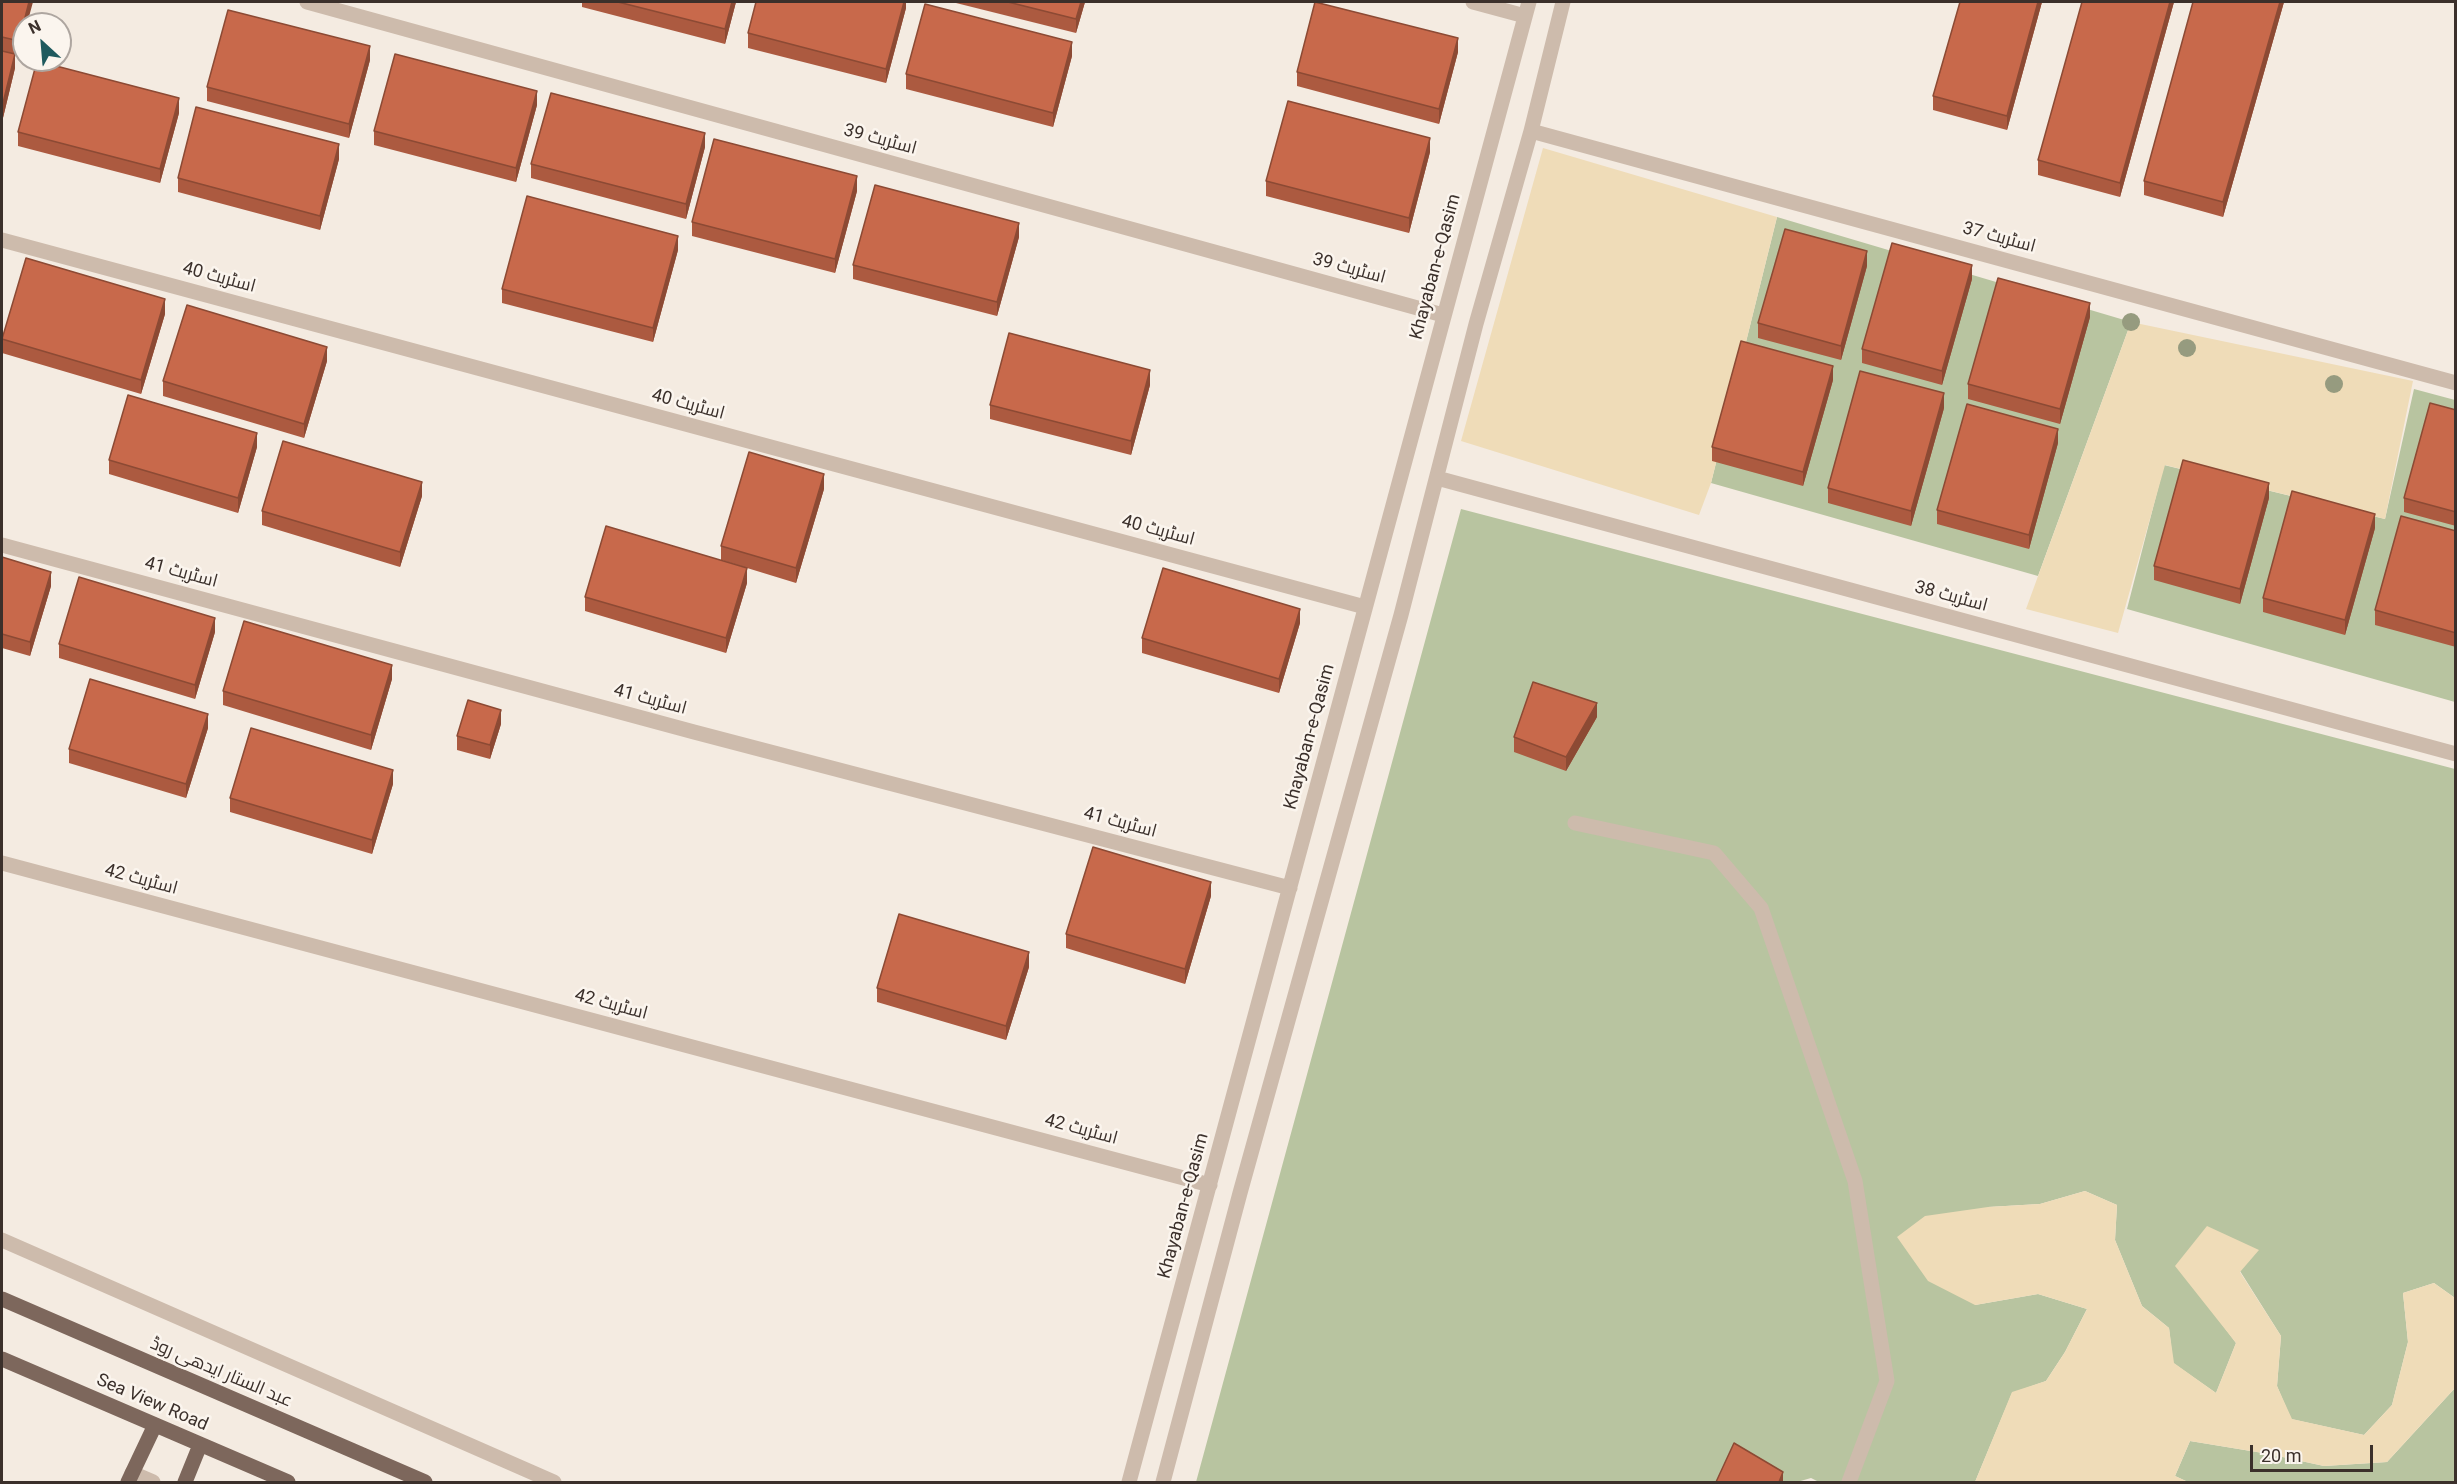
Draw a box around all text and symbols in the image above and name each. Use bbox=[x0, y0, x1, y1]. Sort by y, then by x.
north arrow bbox=[12, 12, 72, 72]
text: N bbox=[26, 16, 44, 38]
street label: اسٹریٹ 39 bbox=[841, 120, 919, 160]
street label: Khayaban-e-Qasim bbox=[1406, 192, 1466, 342]
street label: اسٹریٹ 37 bbox=[1960, 218, 2038, 258]
street label: اسٹریٹ 39 bbox=[1310, 249, 1388, 289]
street label: اسٹریٹ 40 bbox=[180, 258, 258, 298]
street label: اسٹریٹ 40 bbox=[649, 385, 727, 425]
street label: اسٹریٹ 40 bbox=[1119, 511, 1197, 551]
street label: اسٹریٹ 41 bbox=[142, 553, 220, 593]
street label: اسٹریٹ 38 bbox=[1912, 577, 1990, 617]
street label: Khayaban-e-Qasim bbox=[1280, 662, 1340, 812]
street label: اسٹریٹ 41 bbox=[611, 680, 689, 720]
street label: اسٹریٹ 41 bbox=[1081, 803, 1159, 843]
street label: اسٹریٹ 42 bbox=[102, 860, 180, 900]
street label: اسٹریٹ 42 bbox=[572, 985, 650, 1025]
street label: اسٹریٹ 42 bbox=[1042, 1110, 1120, 1150]
street label: Khayaban-e-Qasim bbox=[1154, 1131, 1214, 1281]
street label: عبد الستار ایدھی روڈ bbox=[147, 1333, 295, 1413]
street label: Sea View Road bbox=[93, 1370, 211, 1436]
scale bar bbox=[2253, 1433, 2376, 1471]
text: 20 m bbox=[2261, 1445, 2301, 1466]

